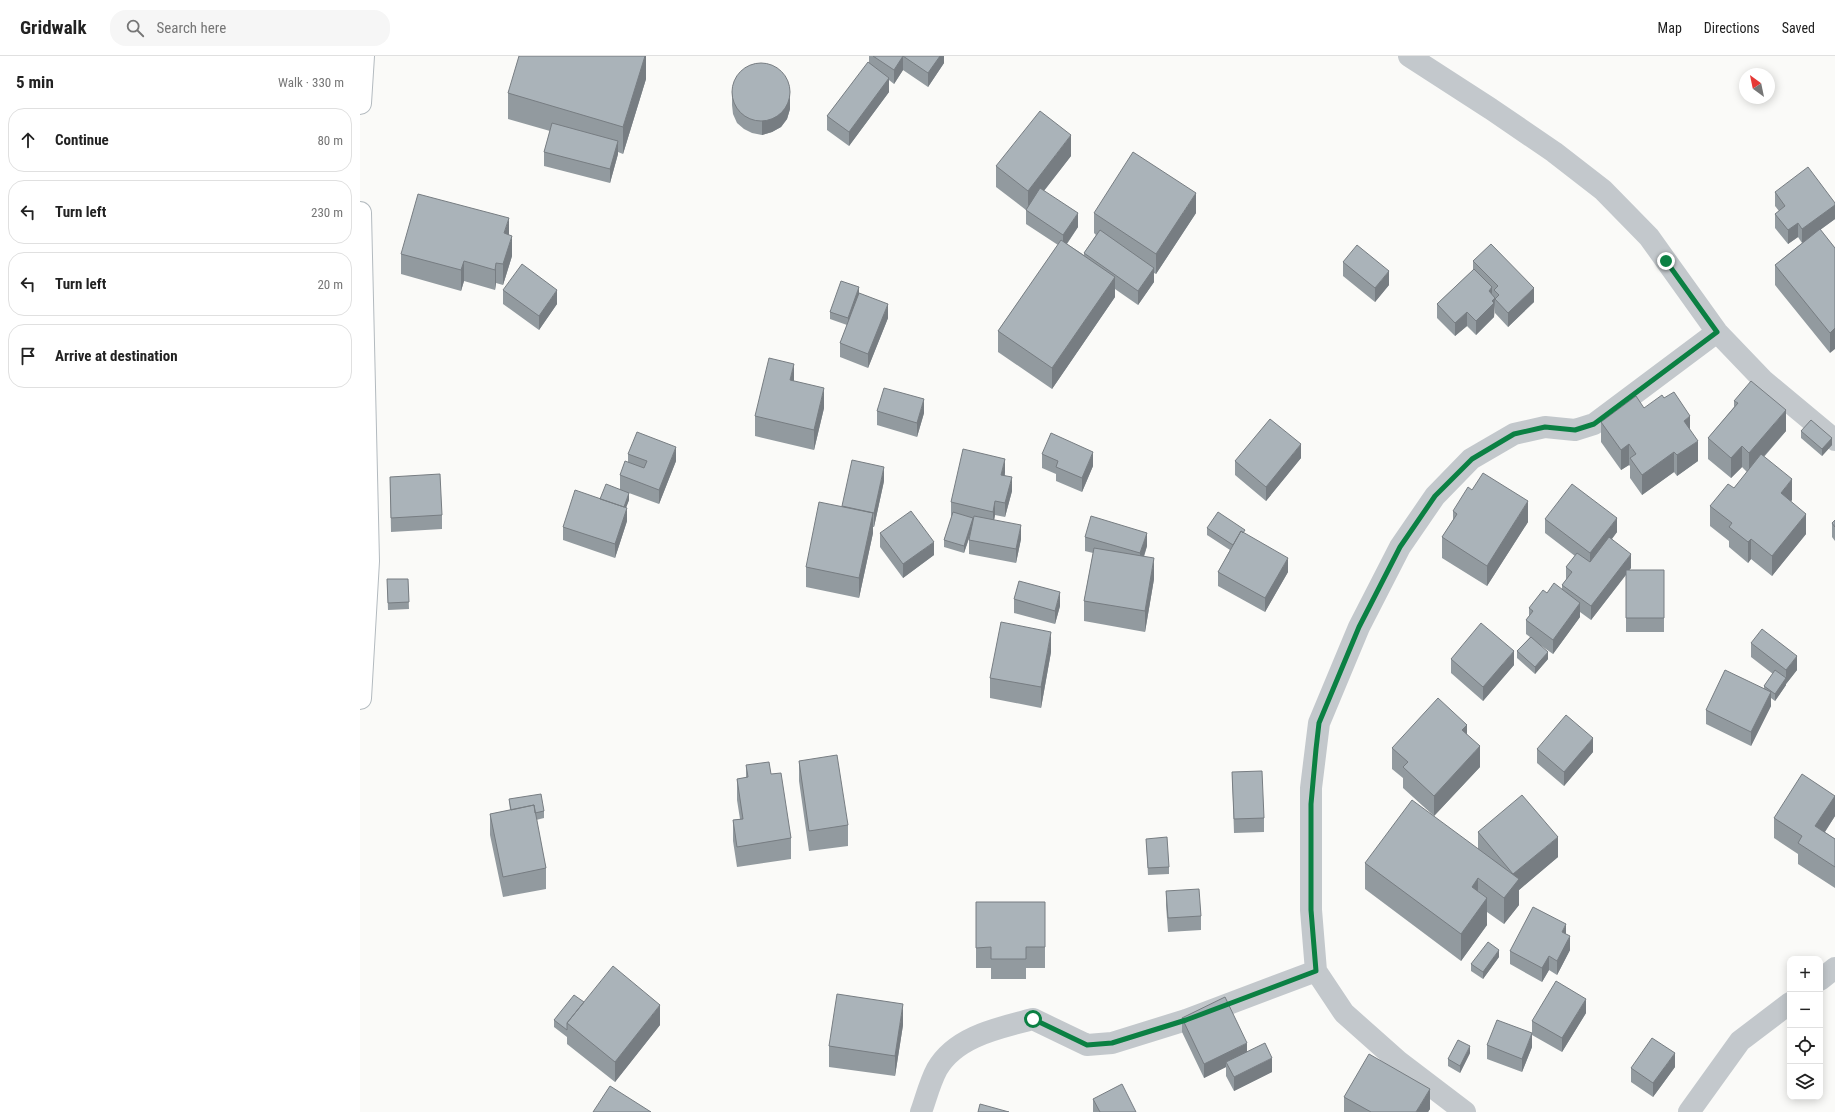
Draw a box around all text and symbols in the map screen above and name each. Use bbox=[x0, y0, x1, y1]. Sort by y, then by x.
search box bbox=[110, 10, 390, 46]
text: Gridwalk bbox=[20, 16, 86, 39]
icon: search bbox=[124, 17, 146, 39]
text: Search here bbox=[156, 19, 226, 37]
text: Map bbox=[1658, 20, 1682, 36]
text: Directions bbox=[1704, 20, 1760, 36]
text: Saved bbox=[1782, 20, 1815, 36]
north arrow bbox=[1739, 68, 1775, 104]
text: 5 min bbox=[16, 72, 54, 92]
text: Walk · 330 m bbox=[278, 75, 344, 90]
icon: ahead bbox=[17, 129, 39, 151]
text: Continue bbox=[55, 131, 109, 149]
text: 80 m bbox=[317, 133, 343, 148]
icon: left bbox=[17, 201, 39, 223]
text: Turn left bbox=[55, 203, 106, 221]
text: 230 m bbox=[311, 205, 343, 220]
route end bbox=[1657, 252, 1675, 270]
icon: left bbox=[17, 273, 39, 295]
text: Turn left bbox=[55, 275, 106, 293]
text: 20 m bbox=[317, 277, 343, 292]
icon: arrive bbox=[17, 345, 39, 367]
text: Arrive at destination bbox=[55, 347, 178, 365]
map controls bbox=[1787, 956, 1823, 1100]
button: + bbox=[1787, 956, 1823, 992]
button: − bbox=[1787, 992, 1823, 1028]
route start bbox=[1024, 1010, 1042, 1028]
button: locate bbox=[1787, 1028, 1823, 1064]
button: layers bbox=[1787, 1064, 1823, 1100]

